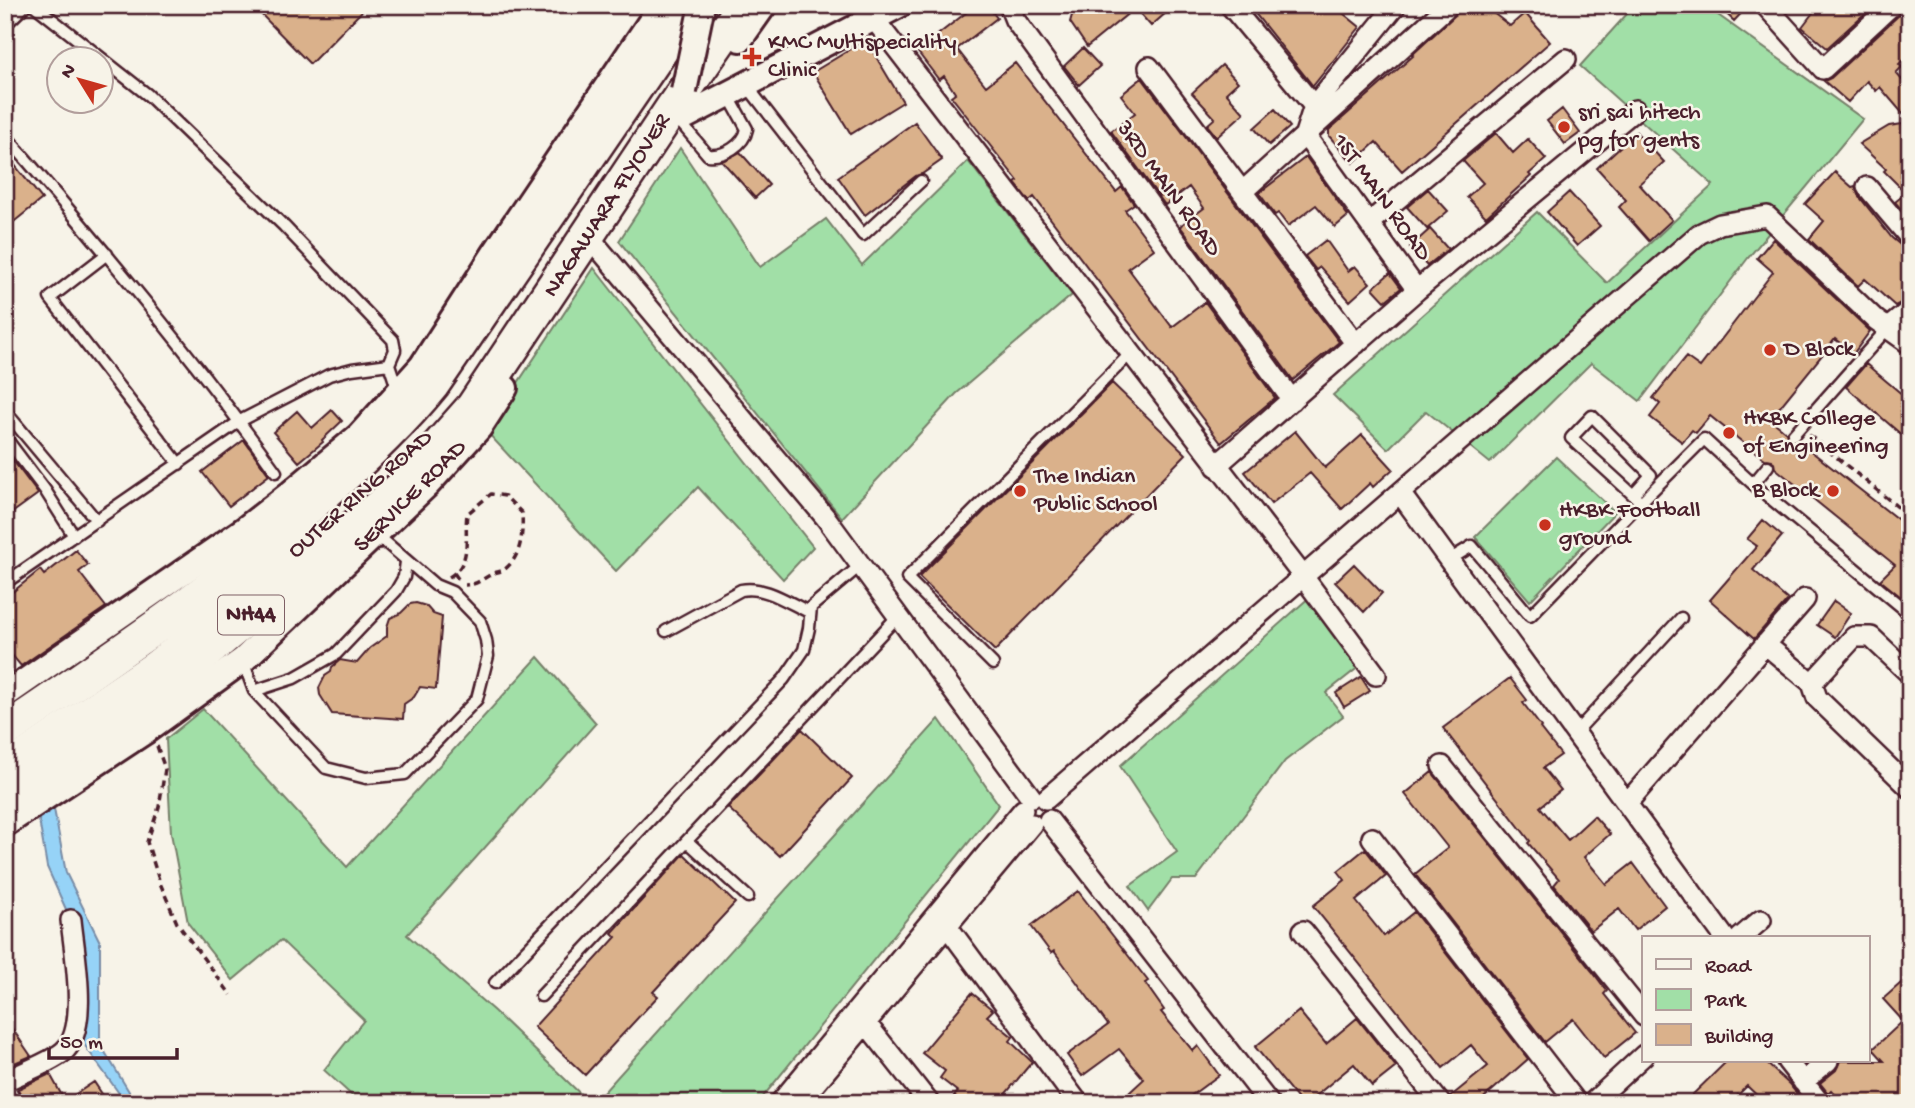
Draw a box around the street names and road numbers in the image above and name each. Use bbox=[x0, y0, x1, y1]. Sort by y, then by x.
street label: NAGAWARA FLYOVER bbox=[538, 107, 679, 303]
street label: 3RD MAIN ROAD bbox=[1108, 114, 1227, 263]
street label: 1ST MAIN ROAD bbox=[1324, 128, 1437, 268]
street label: OUTER RING ROAD bbox=[283, 424, 440, 566]
street label: SERVICE ROAD bbox=[348, 434, 474, 560]
road number: NH44 bbox=[218, 596, 284, 635]

